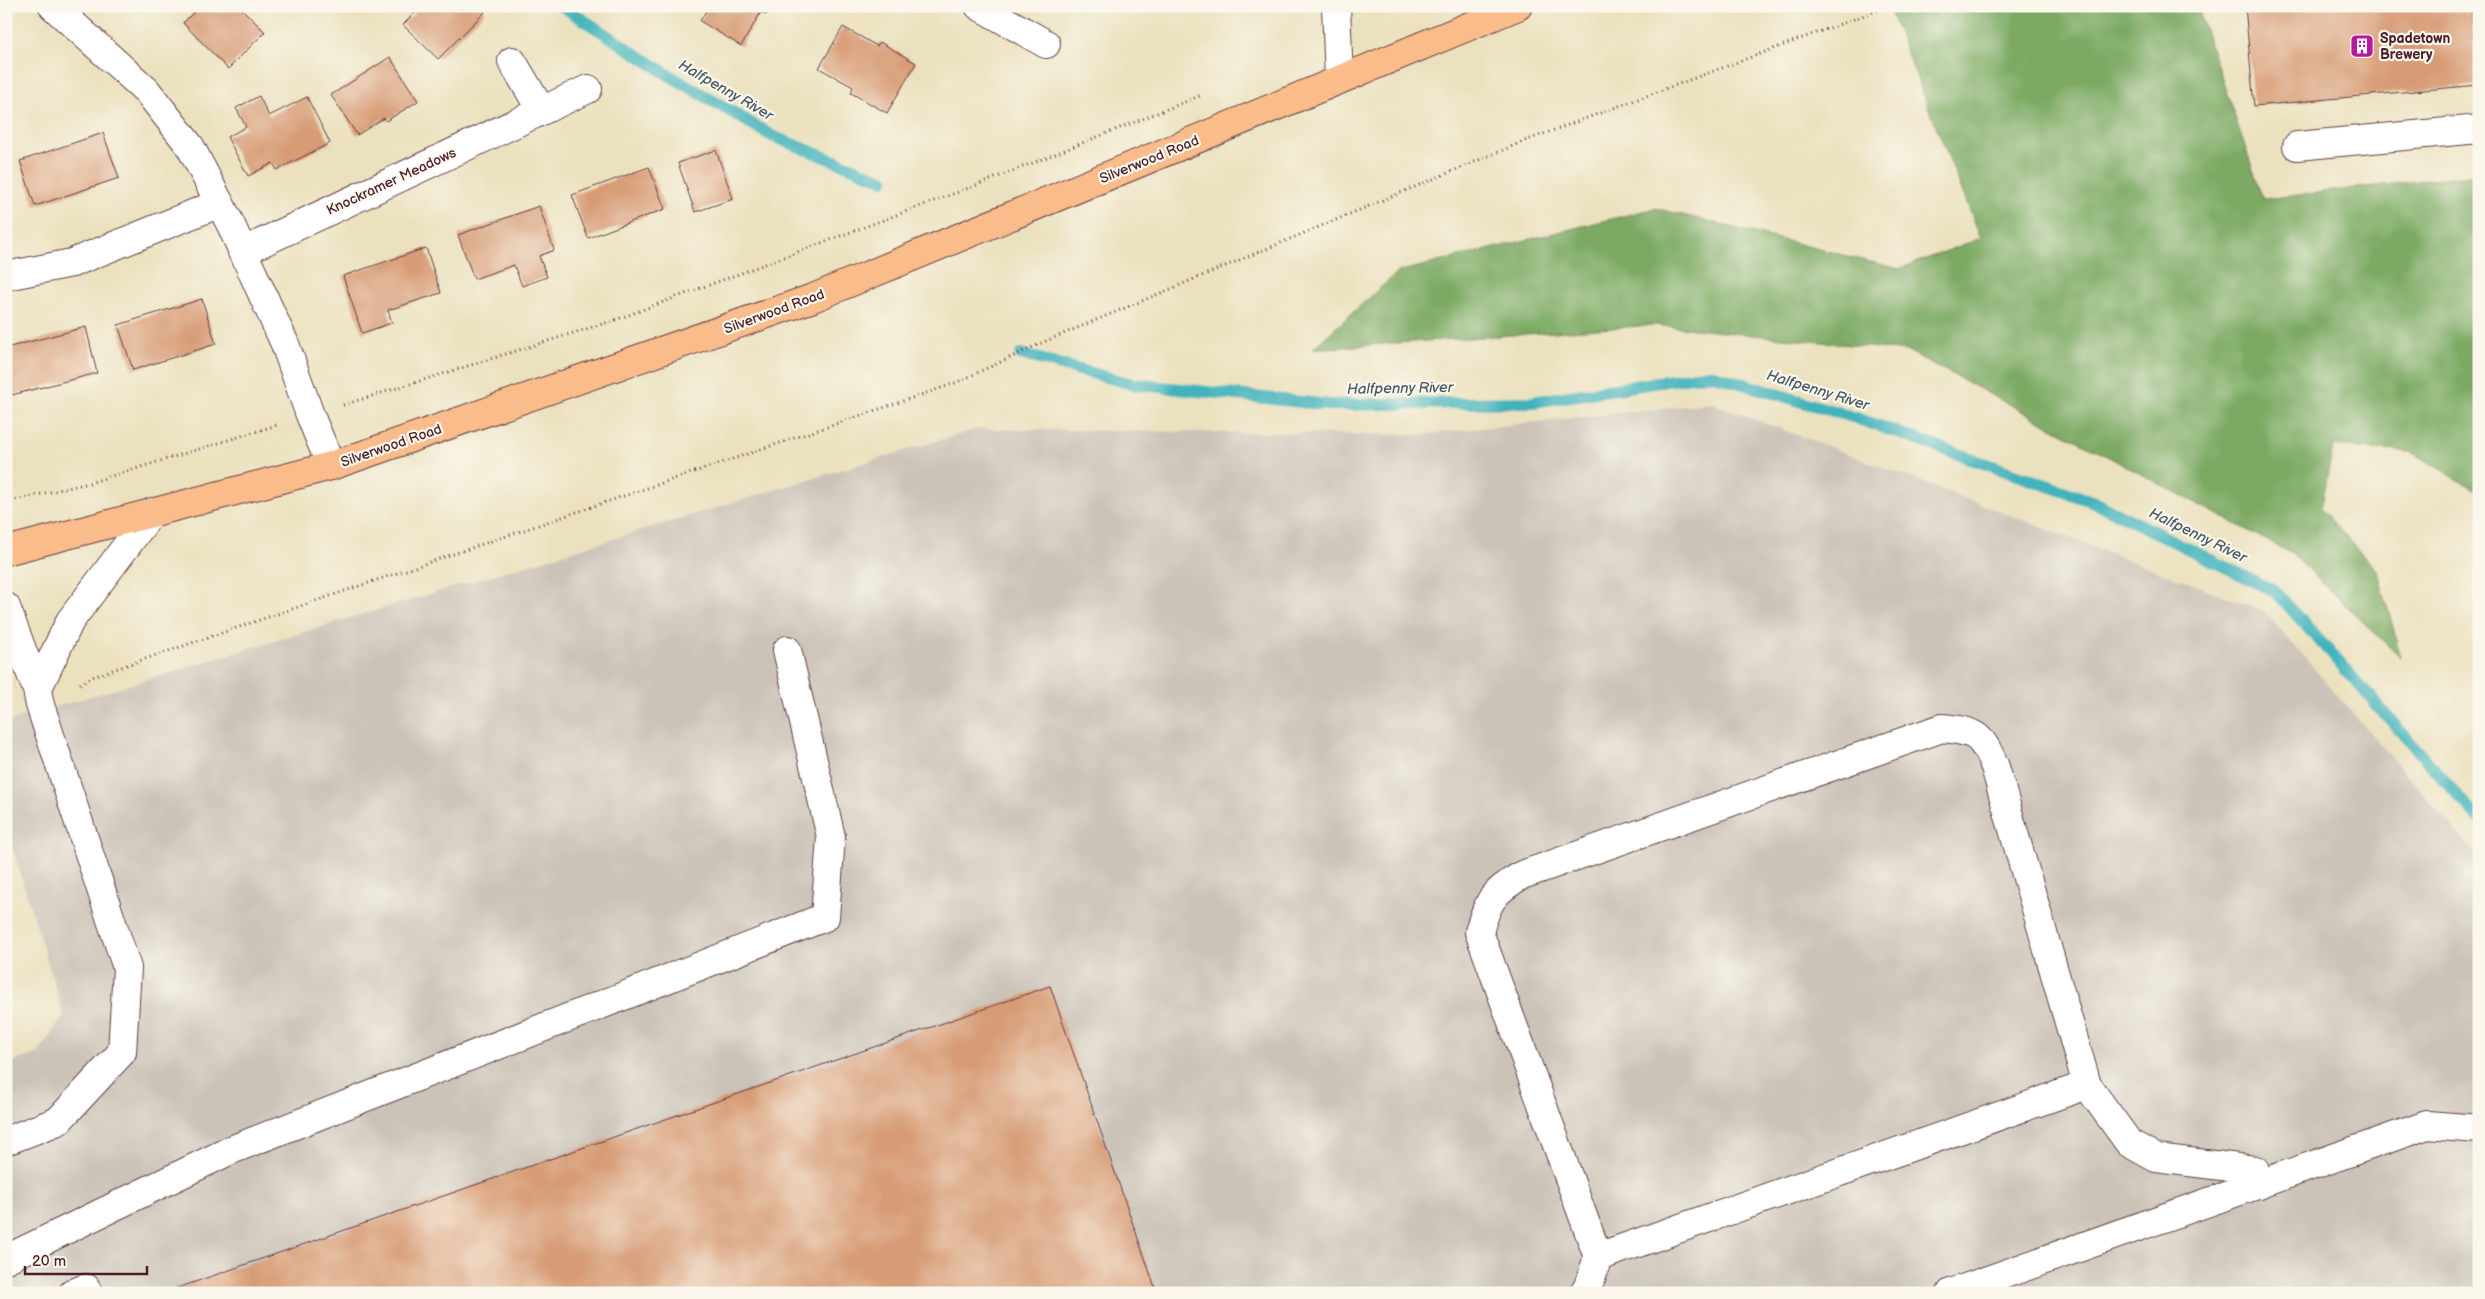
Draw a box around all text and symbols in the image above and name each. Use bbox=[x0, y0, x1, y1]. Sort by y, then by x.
place label: Spadetown Brewery bbox=[2380, 30, 2450, 63]
building icon: Spadetown Brewery bbox=[2349, 33, 2375, 59]
water label: Halfpenny River bbox=[675, 56, 778, 126]
street label: Silverwood Road bbox=[1097, 132, 1201, 187]
street label: Knockramer Meadows bbox=[324, 144, 459, 219]
street label: Silverwood Road bbox=[722, 285, 827, 338]
water label: Halfpenny River bbox=[1764, 366, 1873, 416]
water label: Halfpenny River bbox=[1347, 378, 1455, 399]
street label: Silverwood Road bbox=[338, 420, 444, 471]
water label: Halfpenny River bbox=[2146, 504, 2251, 568]
scale bar bbox=[25, 1244, 148, 1276]
text: 20 m bbox=[32, 1252, 66, 1271]

